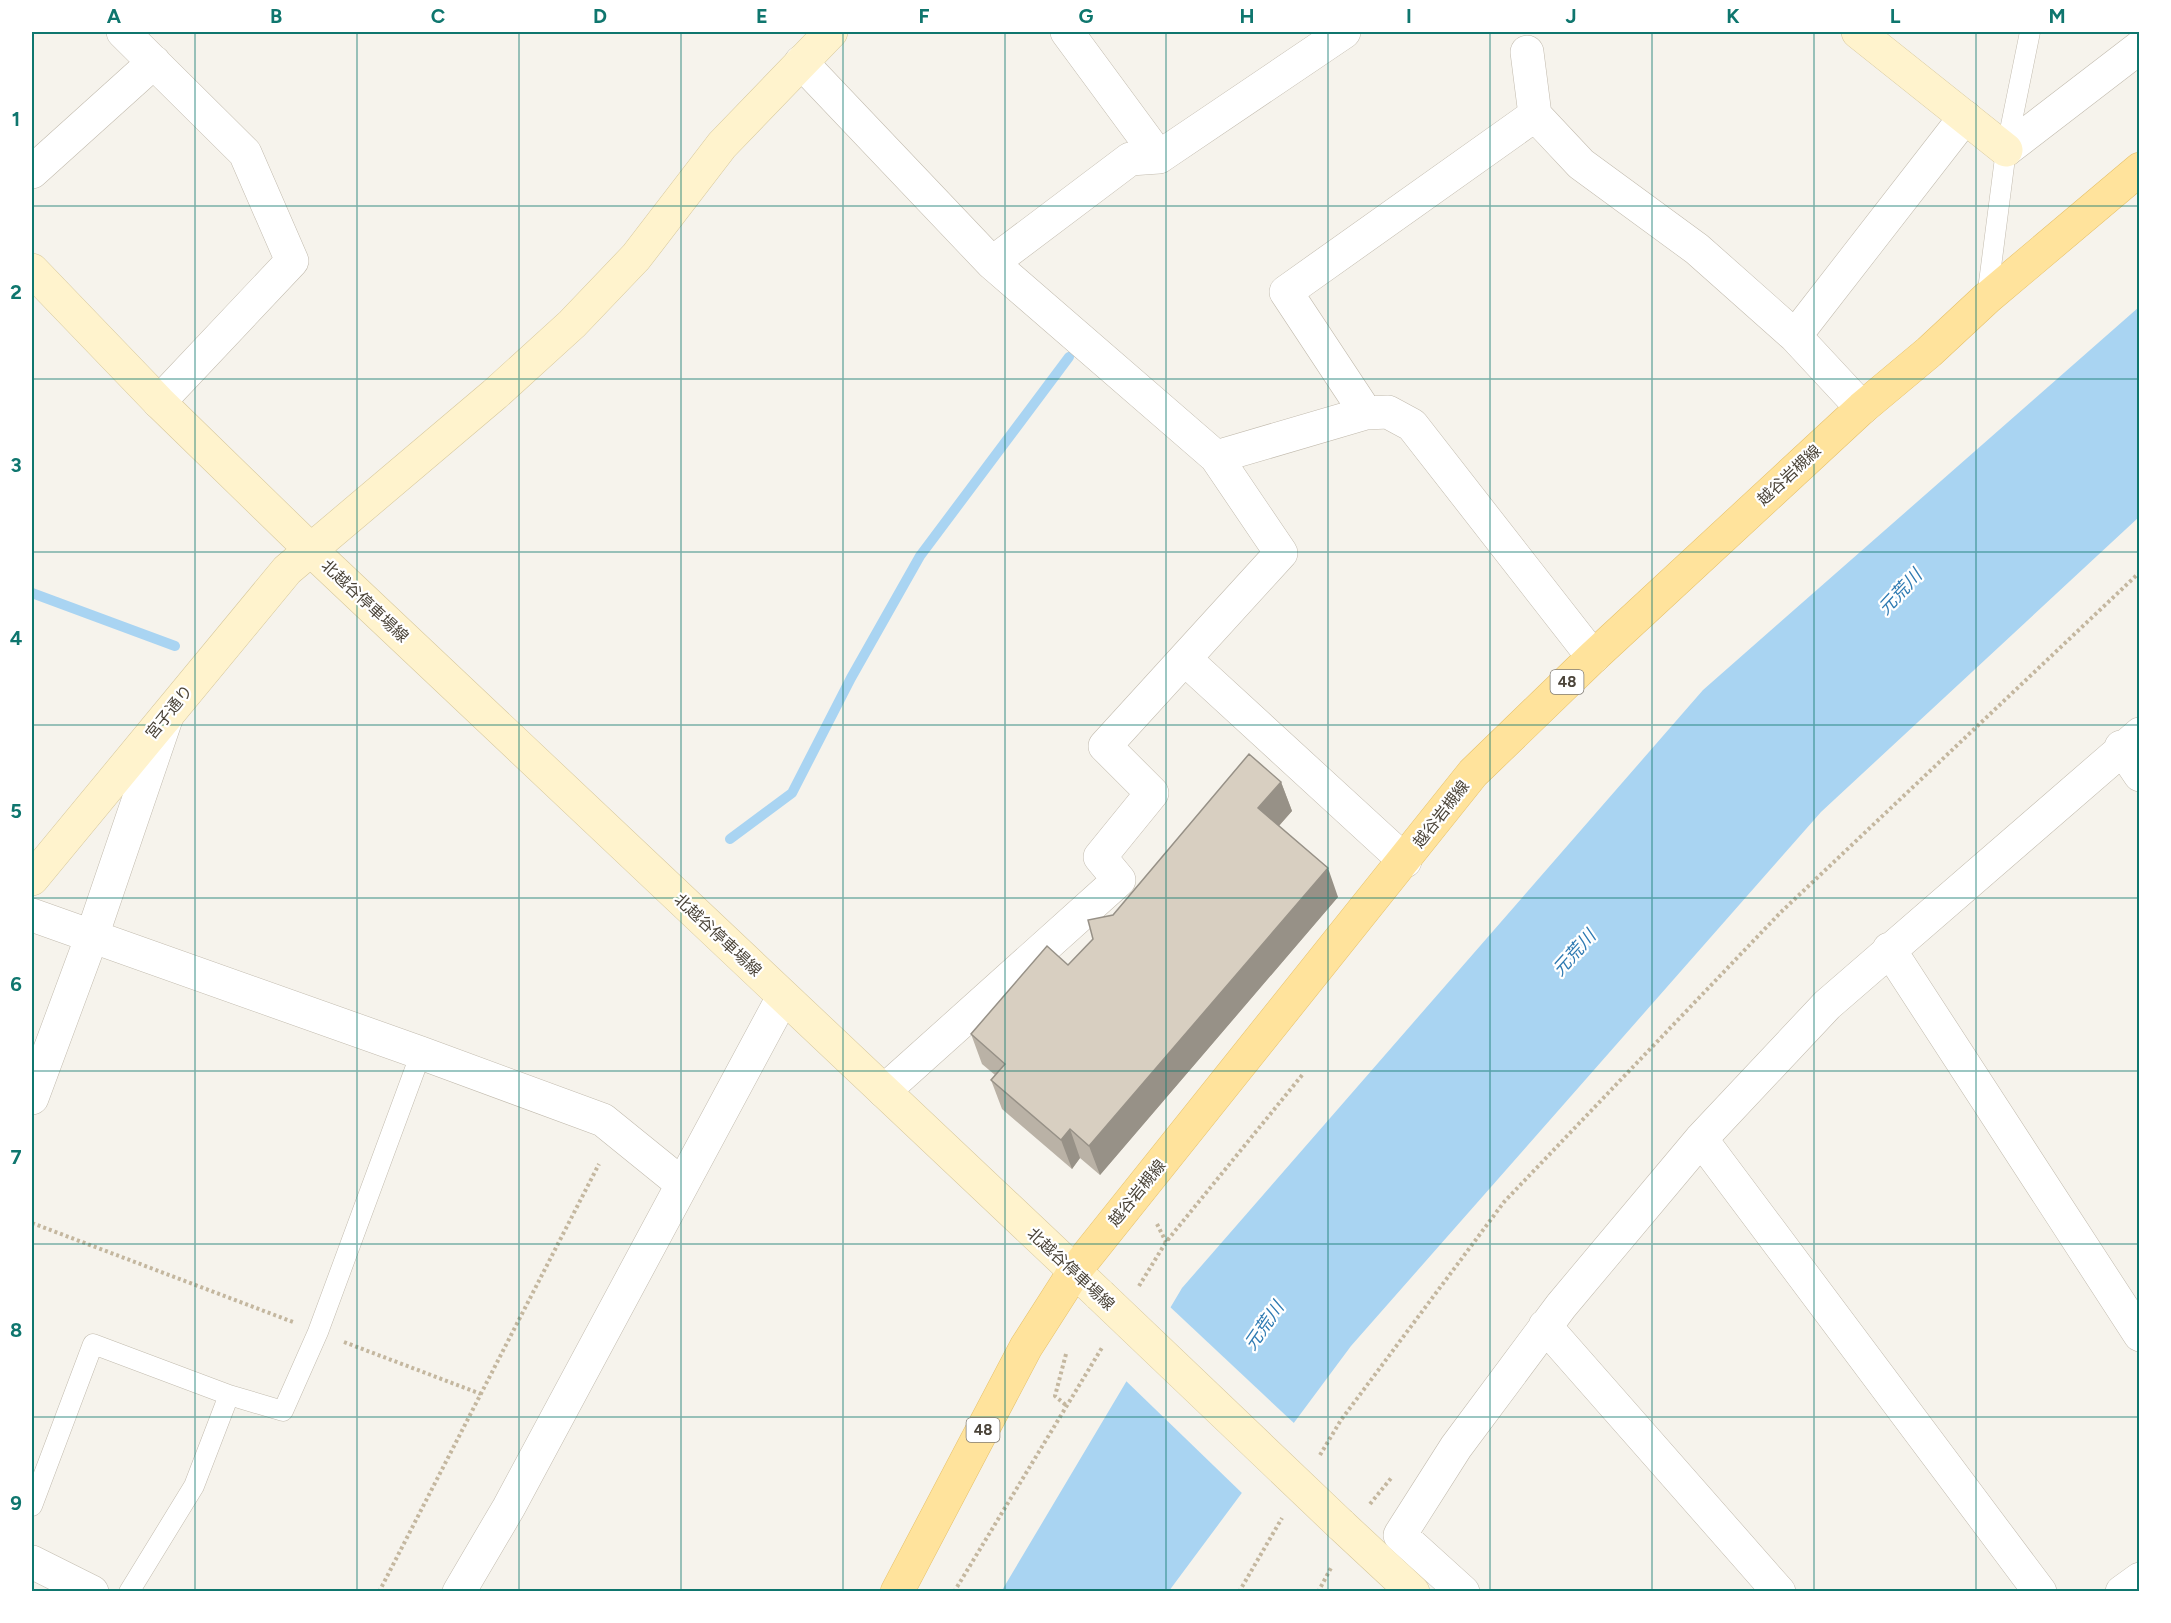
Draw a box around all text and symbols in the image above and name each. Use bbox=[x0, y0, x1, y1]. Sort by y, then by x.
text: A bbox=[107, 4, 122, 28]
text: B bbox=[270, 4, 282, 28]
text: C bbox=[431, 4, 445, 28]
text: D bbox=[593, 4, 607, 28]
text: E bbox=[756, 4, 768, 28]
text: F bbox=[918, 4, 930, 28]
text: G bbox=[1079, 4, 1094, 28]
text: H bbox=[1240, 4, 1255, 28]
text: I bbox=[1406, 4, 1412, 28]
text: J bbox=[1565, 4, 1577, 28]
text: K bbox=[1726, 4, 1740, 28]
text: L bbox=[1890, 4, 1901, 28]
text: M bbox=[2048, 4, 2066, 28]
text: 1 bbox=[12, 107, 20, 131]
text: 2 bbox=[10, 280, 22, 304]
street label: 越谷岩槻線 bbox=[1753, 441, 1825, 509]
text: 3 bbox=[10, 453, 22, 477]
street label: 北越谷停車場線 bbox=[318, 556, 412, 646]
water label: 元荒川 bbox=[1874, 563, 1928, 619]
text: 4 bbox=[10, 626, 23, 650]
road number: 48 bbox=[1550, 670, 1584, 694]
street label: 宮子通り bbox=[141, 681, 197, 743]
street label: 越谷岩槻線 bbox=[1409, 777, 1473, 851]
text: 5 bbox=[10, 799, 22, 823]
street label: 北越谷停車場線 bbox=[671, 890, 765, 980]
water label: 元荒川 bbox=[1548, 924, 1602, 980]
text: 6 bbox=[10, 972, 22, 996]
text: 7 bbox=[10, 1145, 22, 1169]
street label: 越谷岩槻線 bbox=[1104, 1156, 1170, 1230]
street label: 北越谷停車場線 bbox=[1024, 1224, 1118, 1314]
water label: 元荒川 bbox=[1240, 1296, 1290, 1354]
text: 8 bbox=[10, 1318, 22, 1342]
road number: 48 bbox=[966, 1418, 1000, 1442]
text: 9 bbox=[10, 1491, 22, 1515]

